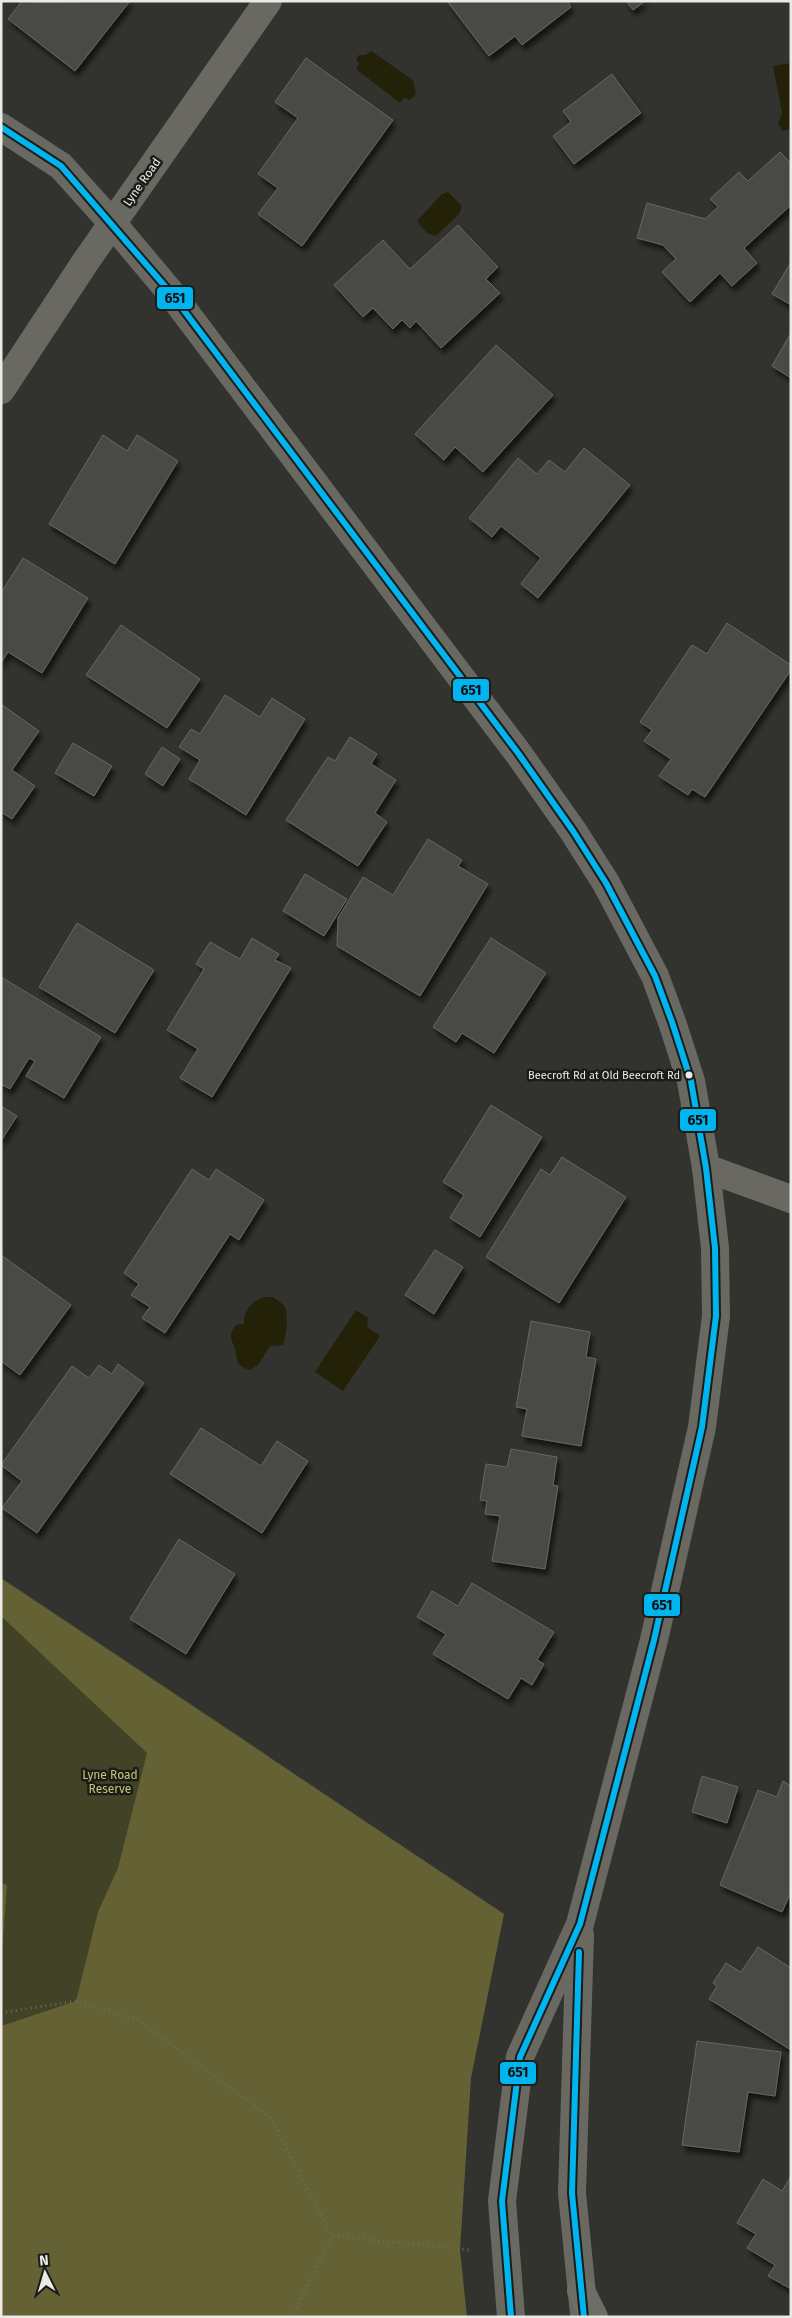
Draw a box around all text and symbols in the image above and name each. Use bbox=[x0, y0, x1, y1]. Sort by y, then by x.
street label: Lyne Road bbox=[120, 155, 164, 209]
line badge: 651 bbox=[156, 286, 194, 310]
text: 651 bbox=[164, 290, 186, 307]
line badge: 651 bbox=[452, 678, 490, 702]
text: 651 bbox=[460, 682, 482, 699]
place label: Beecroft Rd at Old Beecroft Rd bbox=[528, 1069, 680, 1082]
marker: Beecroft Rd at Old Beecroft Rd bbox=[684, 1070, 694, 1080]
line badge: 651 bbox=[679, 1108, 717, 1132]
text: 651 bbox=[687, 1112, 709, 1129]
line badge: 651 bbox=[643, 1593, 681, 1617]
text: 651 bbox=[651, 1597, 673, 1614]
park label: Lyne Road Reserve bbox=[82, 1768, 138, 1796]
line badge: 651 bbox=[499, 2061, 537, 2085]
text: 651 bbox=[507, 2064, 529, 2081]
north arrow bbox=[20, 2248, 70, 2298]
text: N bbox=[39, 2252, 49, 2269]

